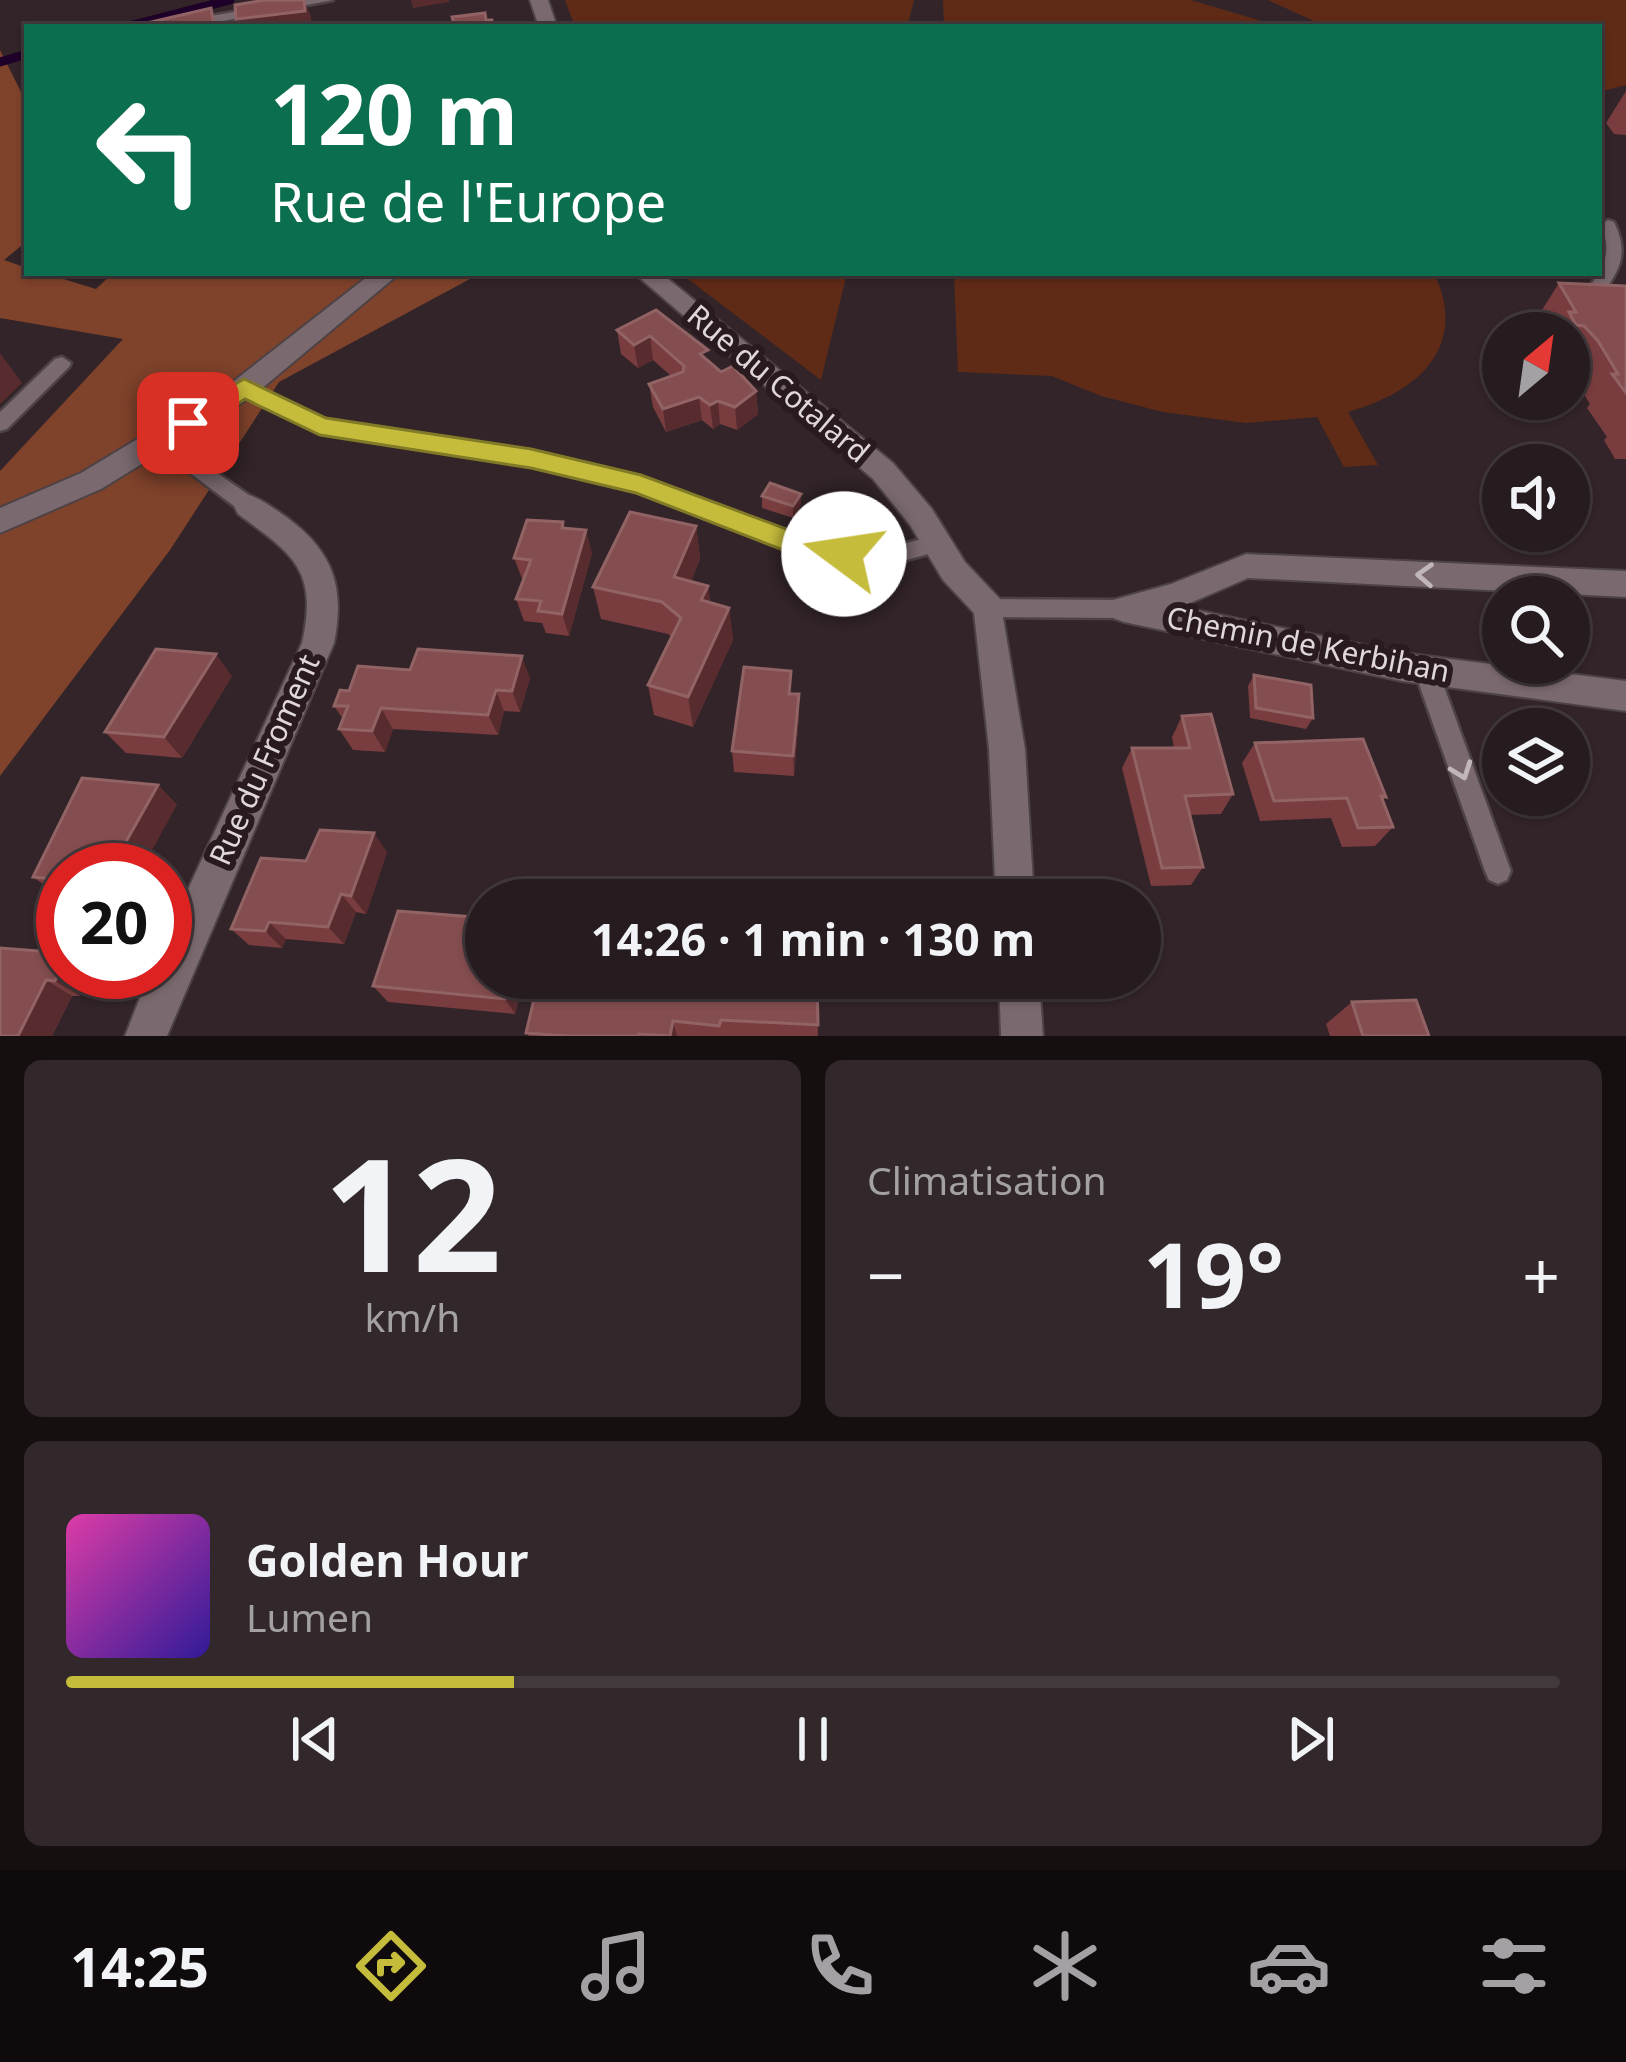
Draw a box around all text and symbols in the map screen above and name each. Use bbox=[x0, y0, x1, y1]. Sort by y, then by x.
text: 120 m bbox=[270, 55, 518, 170]
icon: left bbox=[72, 72, 228, 228]
text: Rue de l'Europe bbox=[270, 164, 666, 238]
street label: Rue du Cotalard bbox=[679, 294, 879, 471]
north arrow bbox=[1482, 312, 1590, 420]
map controls bbox=[1482, 312, 1590, 816]
pin bbox=[137, 372, 239, 474]
icon: arrive bbox=[155, 390, 221, 456]
button: sound bbox=[1482, 444, 1590, 552]
position arrow bbox=[781, 491, 907, 617]
one-way arrow bbox=[1415, 562, 1434, 588]
button: search bbox=[1482, 576, 1590, 684]
street label: Chemin de Kerbihan bbox=[1163, 596, 1453, 691]
street label: Rue du Froment bbox=[199, 647, 329, 871]
button: layers bbox=[1482, 708, 1590, 816]
one-way arrow bbox=[1448, 759, 1472, 780]
speed limit sign: 20 bbox=[36, 843, 192, 999]
text: 14:26 · 1 min · 130 m bbox=[591, 908, 1035, 969]
text: 12 bbox=[323, 1105, 502, 1318]
text: Climatisation bbox=[867, 1153, 1107, 1206]
text: 19° bbox=[1143, 1212, 1284, 1334]
text: − bbox=[867, 1229, 905, 1319]
text: + bbox=[1522, 1229, 1560, 1319]
text: km/h bbox=[365, 1290, 460, 1343]
text: Golden Hour bbox=[246, 1529, 528, 1590]
text: Lumen bbox=[246, 1590, 373, 1643]
icon: previous bbox=[282, 1706, 348, 1772]
icon: pause bbox=[780, 1706, 846, 1772]
icon: next bbox=[1278, 1706, 1344, 1772]
icon: directions bbox=[349, 1924, 433, 2008]
icon: music bbox=[574, 1924, 658, 2008]
icon: phone bbox=[798, 1924, 882, 2008]
icon: climate bbox=[1023, 1924, 1107, 2008]
icon: car bbox=[1247, 1924, 1331, 2008]
icon: filters bbox=[1472, 1924, 1556, 2008]
text: 14:25 bbox=[70, 1929, 209, 2003]

